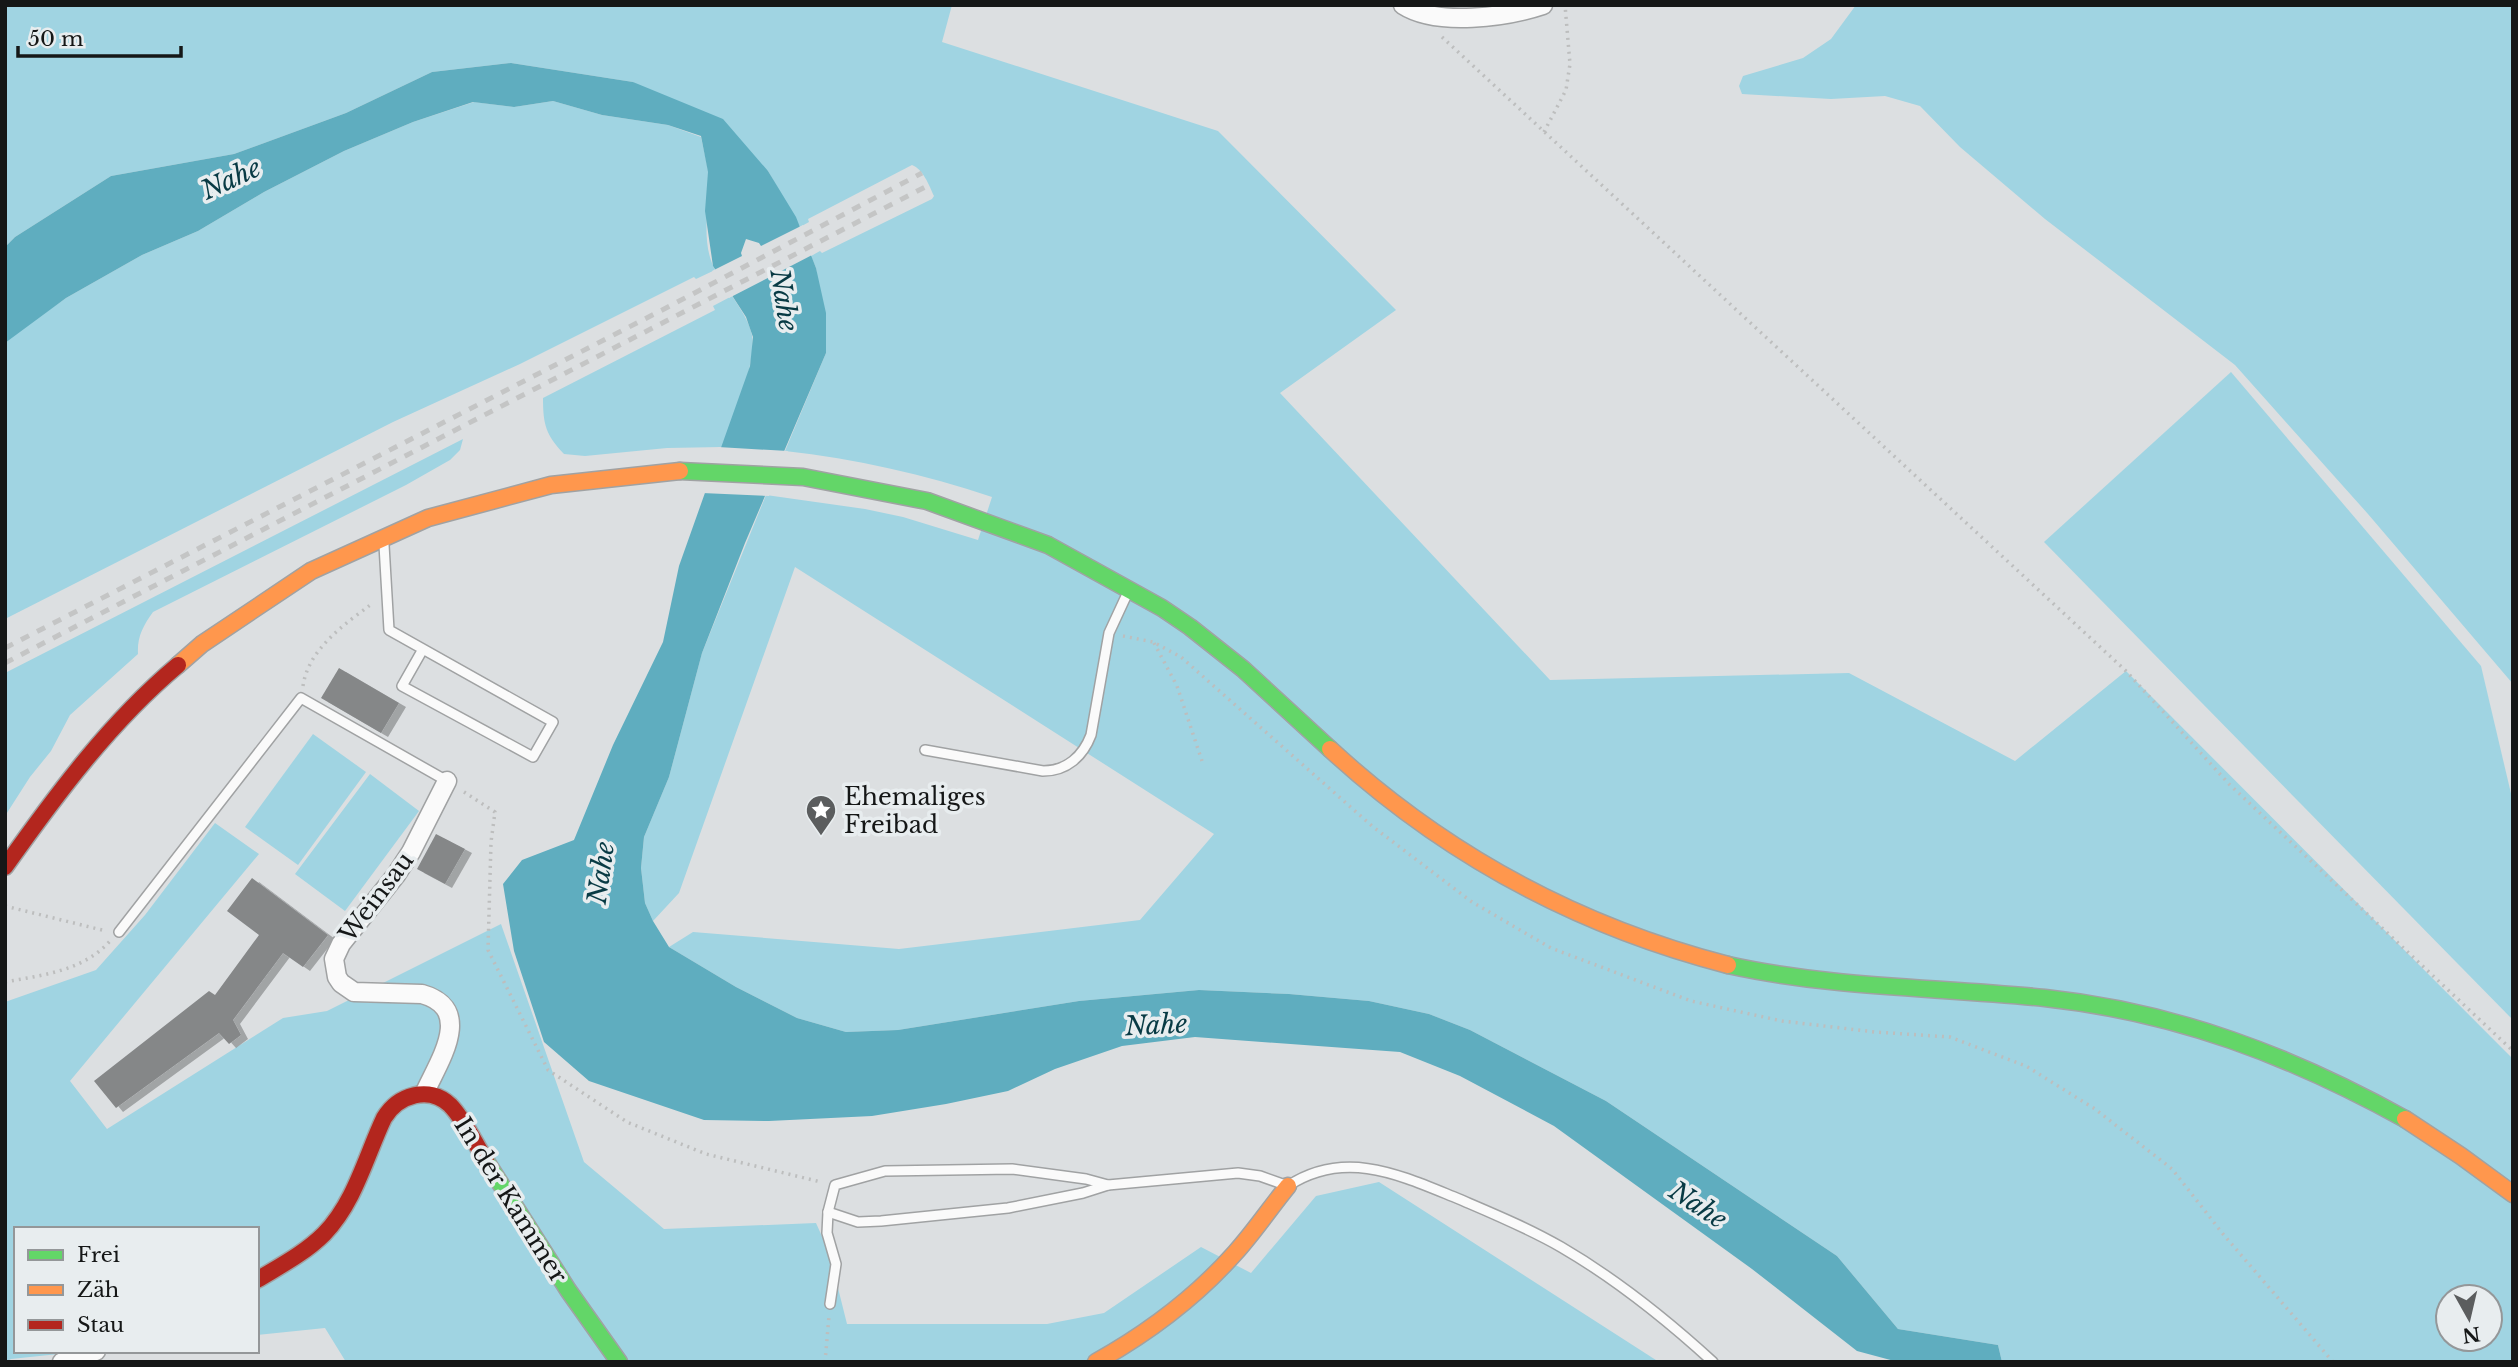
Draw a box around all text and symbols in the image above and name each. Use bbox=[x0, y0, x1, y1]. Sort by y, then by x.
scale bar bbox=[18, 14, 180, 58]
text: 50 m bbox=[28, 26, 84, 52]
water label: Nahe bbox=[195, 151, 266, 207]
water label: Nahe bbox=[763, 266, 805, 333]
place label: Ehemaliges Freibad bbox=[844, 782, 986, 839]
place icon: Ehemaliges Freibad bbox=[804, 793, 838, 837]
water label: Nahe bbox=[581, 840, 621, 907]
street label: Weinsau bbox=[332, 846, 419, 949]
water label: Nahe bbox=[1123, 1007, 1188, 1043]
street label: In der Kammer bbox=[448, 1112, 574, 1289]
water label: Nahe bbox=[1662, 1174, 1733, 1235]
legend bbox=[14, 1227, 259, 1353]
text: Frei bbox=[77, 1242, 120, 1268]
text: Zäh bbox=[77, 1277, 119, 1303]
north arrow bbox=[2434, 1283, 2504, 1353]
text: Stau bbox=[77, 1312, 124, 1338]
text: N bbox=[2461, 1322, 2482, 1347]

